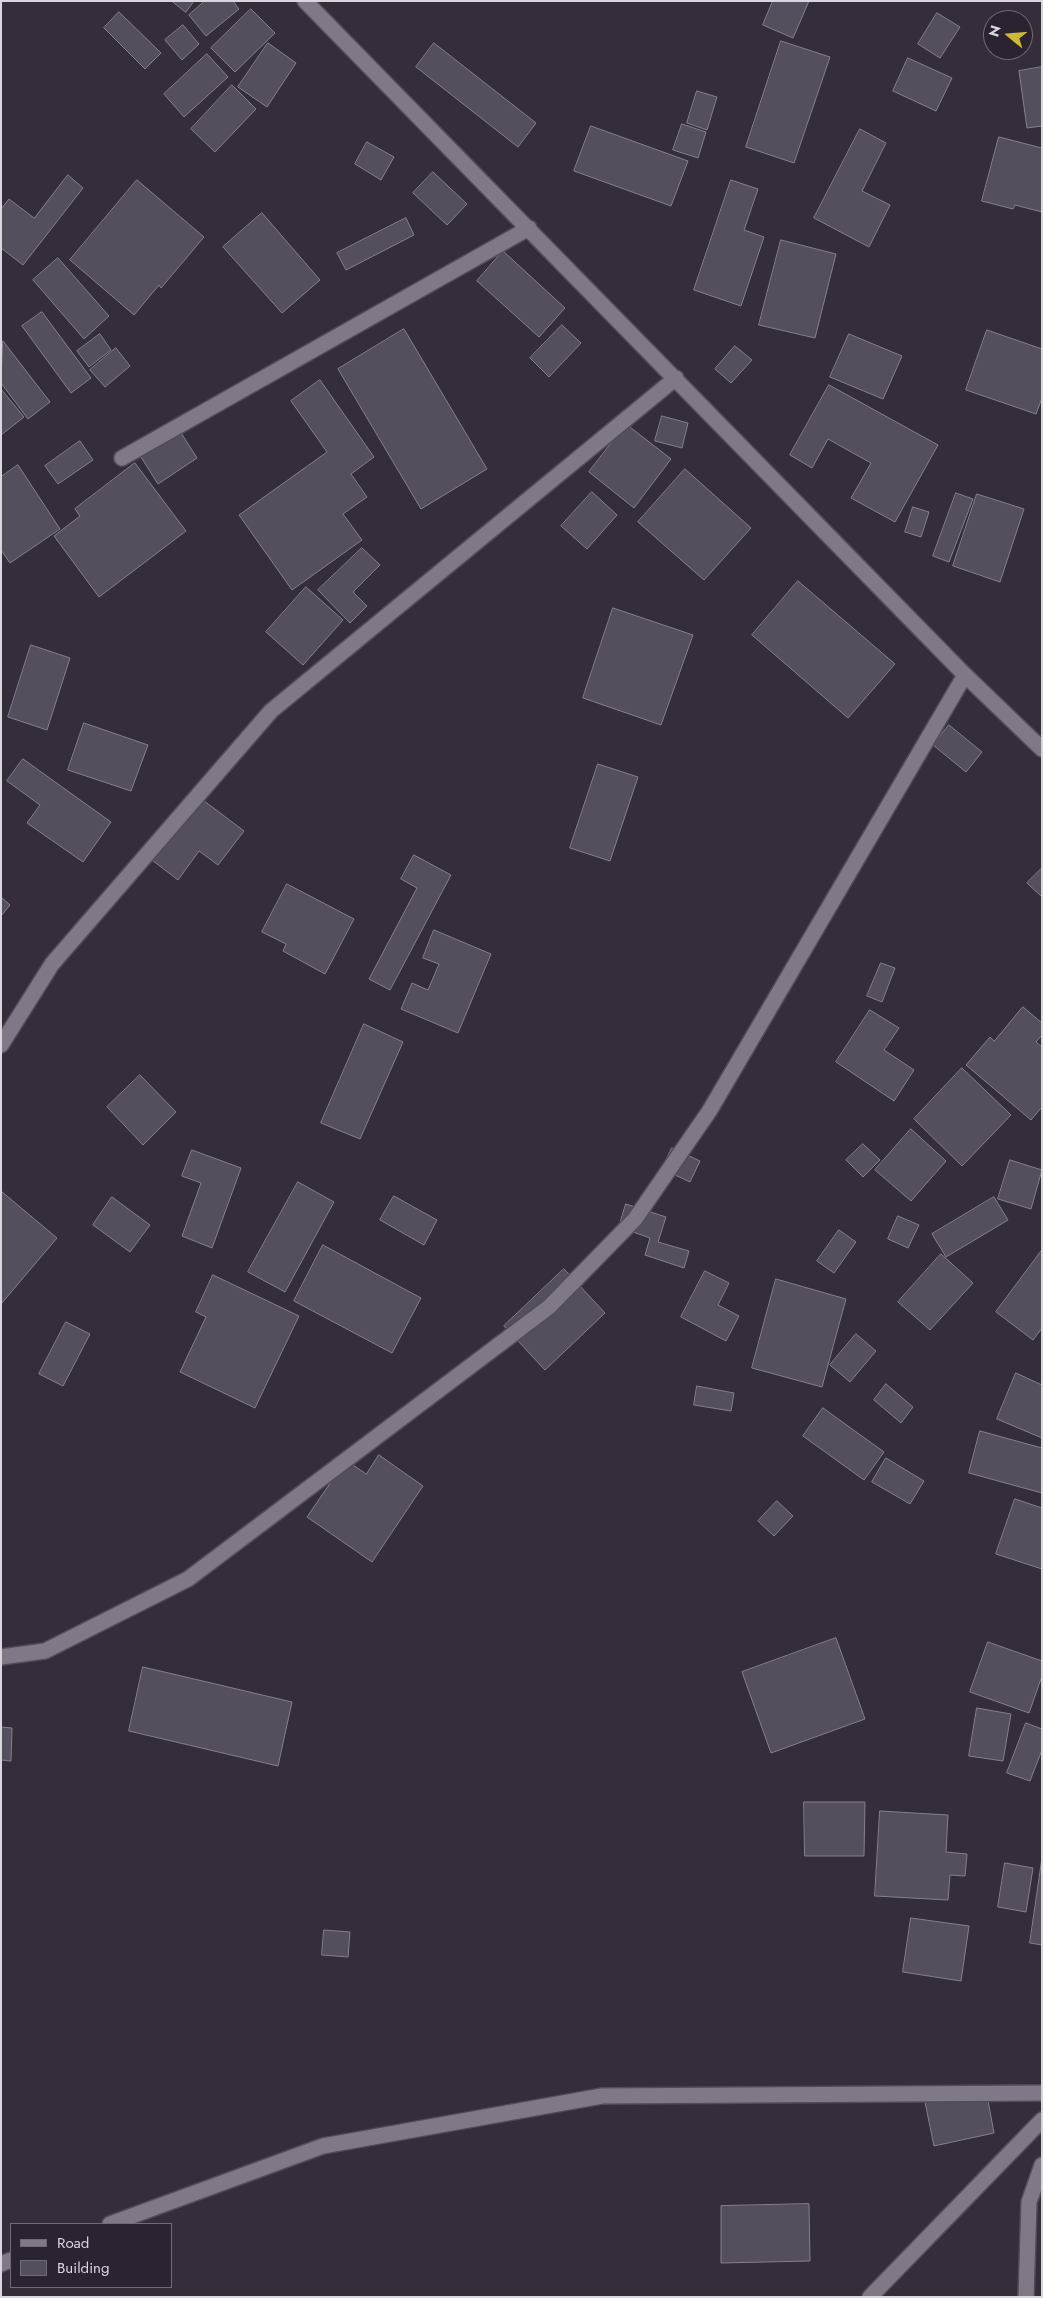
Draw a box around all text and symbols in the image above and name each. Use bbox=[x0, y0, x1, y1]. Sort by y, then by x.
north arrow bbox=[983, 10, 1033, 60]
text: N bbox=[983, 23, 1006, 39]
legend bbox=[10, 2223, 172, 2288]
text: Road bbox=[57, 2232, 89, 2254]
text: Building bbox=[57, 2257, 109, 2279]

